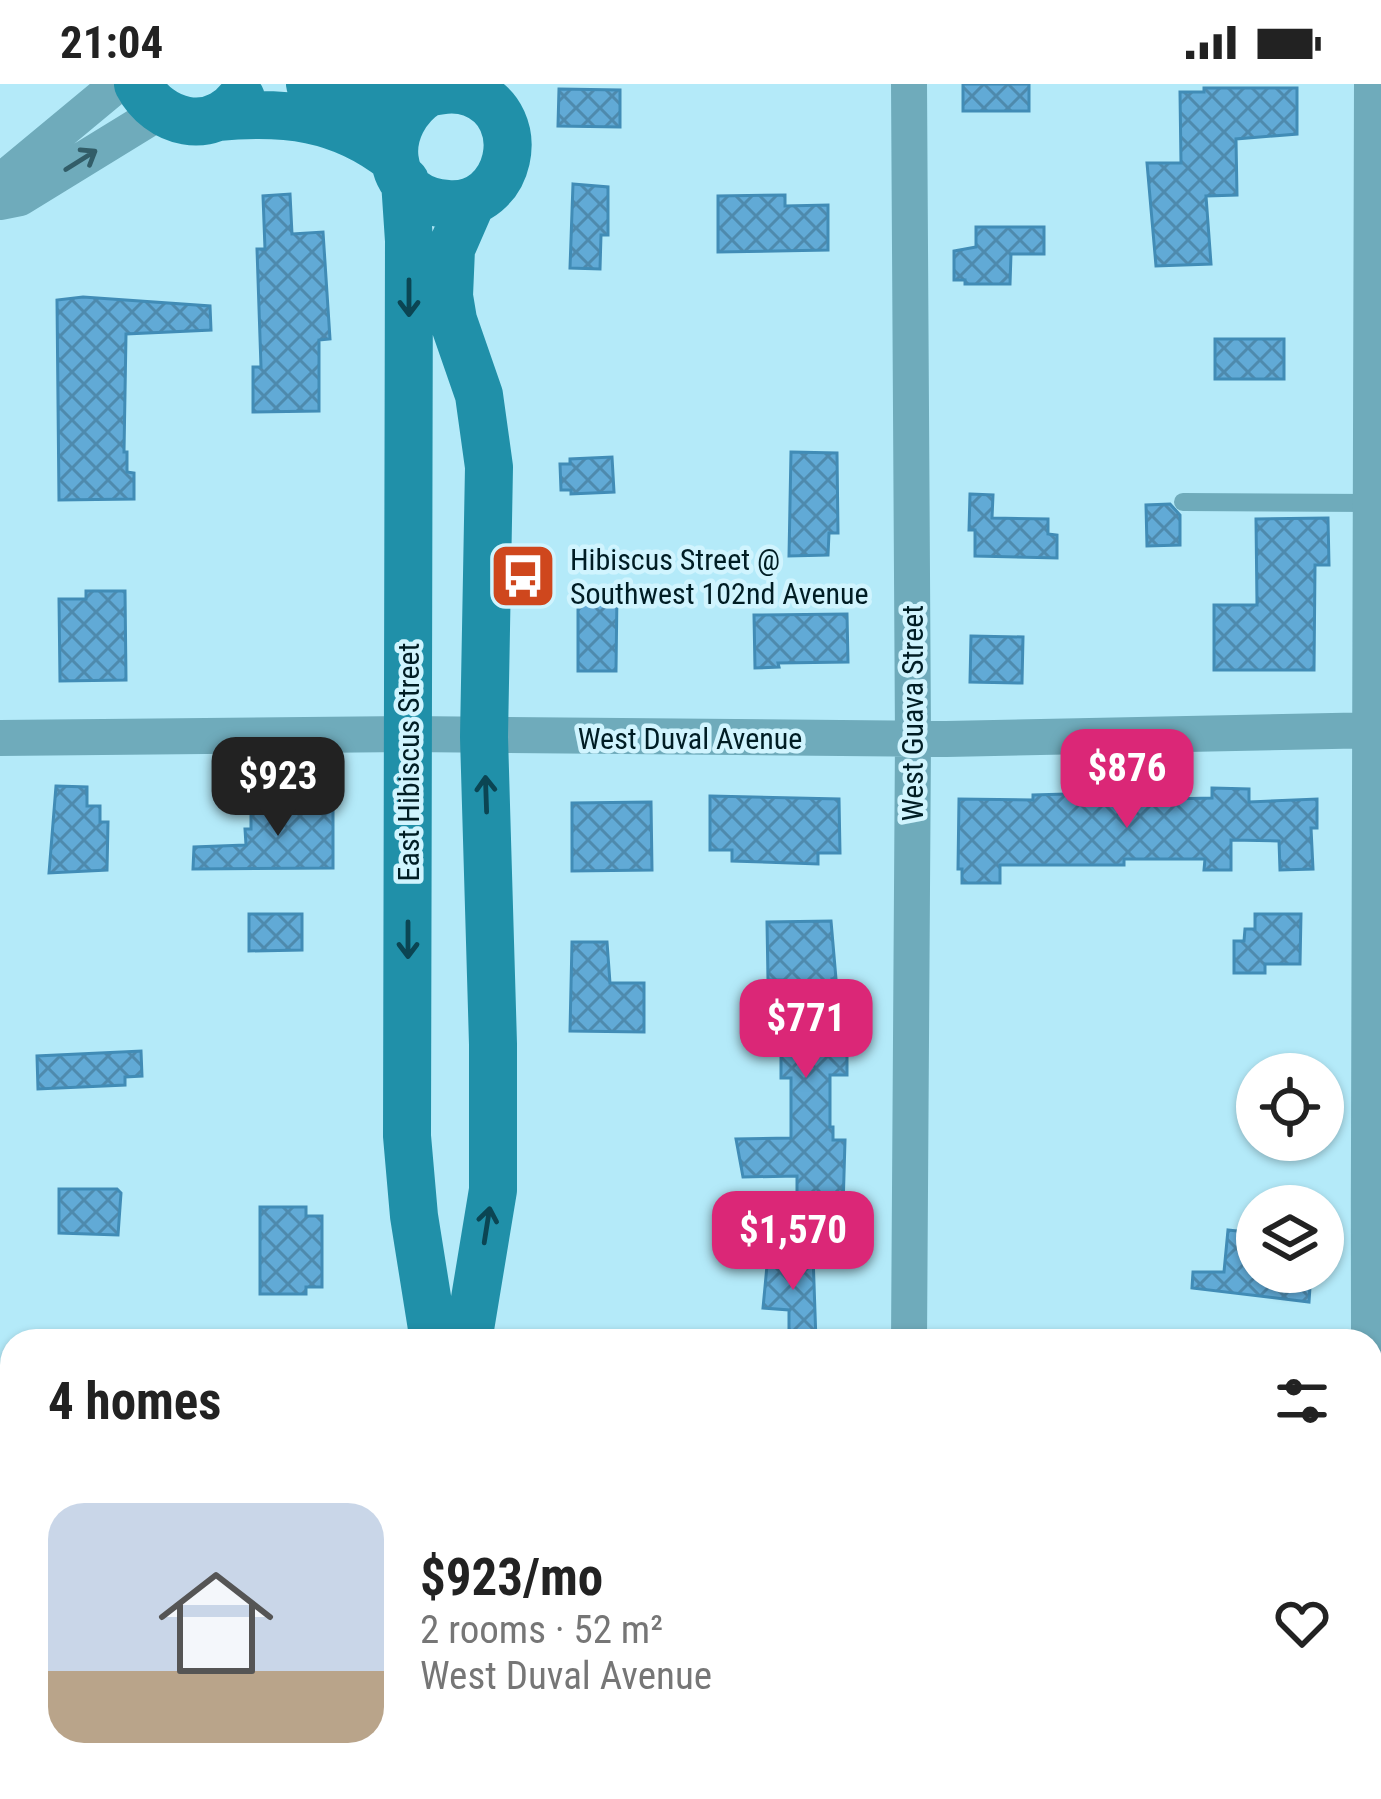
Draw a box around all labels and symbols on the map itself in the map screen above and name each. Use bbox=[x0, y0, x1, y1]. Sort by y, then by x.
one-way arrow bbox=[63, 147, 97, 172]
one-way arrow bbox=[398, 278, 420, 317]
bus stop icon: Hibiscus Street @ Southwest 102nd Avenue bbox=[488, 541, 558, 611]
place label: Hibiscus Street @ Southwest 102nd Avenue bbox=[570, 542, 869, 611]
street label: West Guava Street bbox=[895, 605, 930, 821]
street label: East Hibiscus Street bbox=[391, 643, 426, 881]
street label: West Duval Avenue bbox=[578, 721, 802, 756]
pin: $876 bbox=[1056, 729, 1198, 831]
pin: $923 bbox=[207, 737, 349, 839]
one-way arrow bbox=[474, 775, 497, 814]
one-way arrow bbox=[397, 920, 419, 959]
pin: $771 bbox=[735, 979, 877, 1081]
pin: $1,570 bbox=[695, 1191, 891, 1293]
one-way arrow bbox=[476, 1207, 499, 1246]

